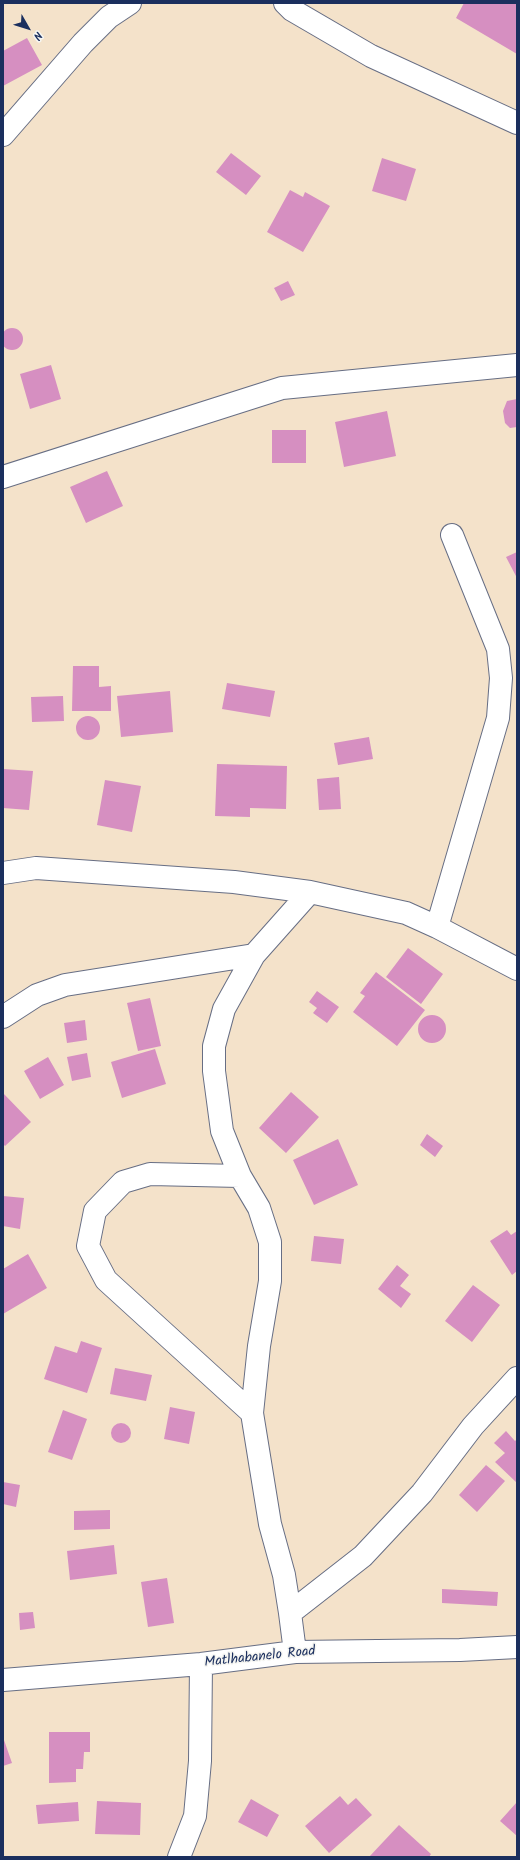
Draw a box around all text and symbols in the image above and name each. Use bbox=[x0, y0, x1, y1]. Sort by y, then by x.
north arrow bbox=[8, 8, 48, 48]
text: N bbox=[28, 27, 47, 44]
street label: Matlhabanelo Road bbox=[204, 1644, 316, 1672]

